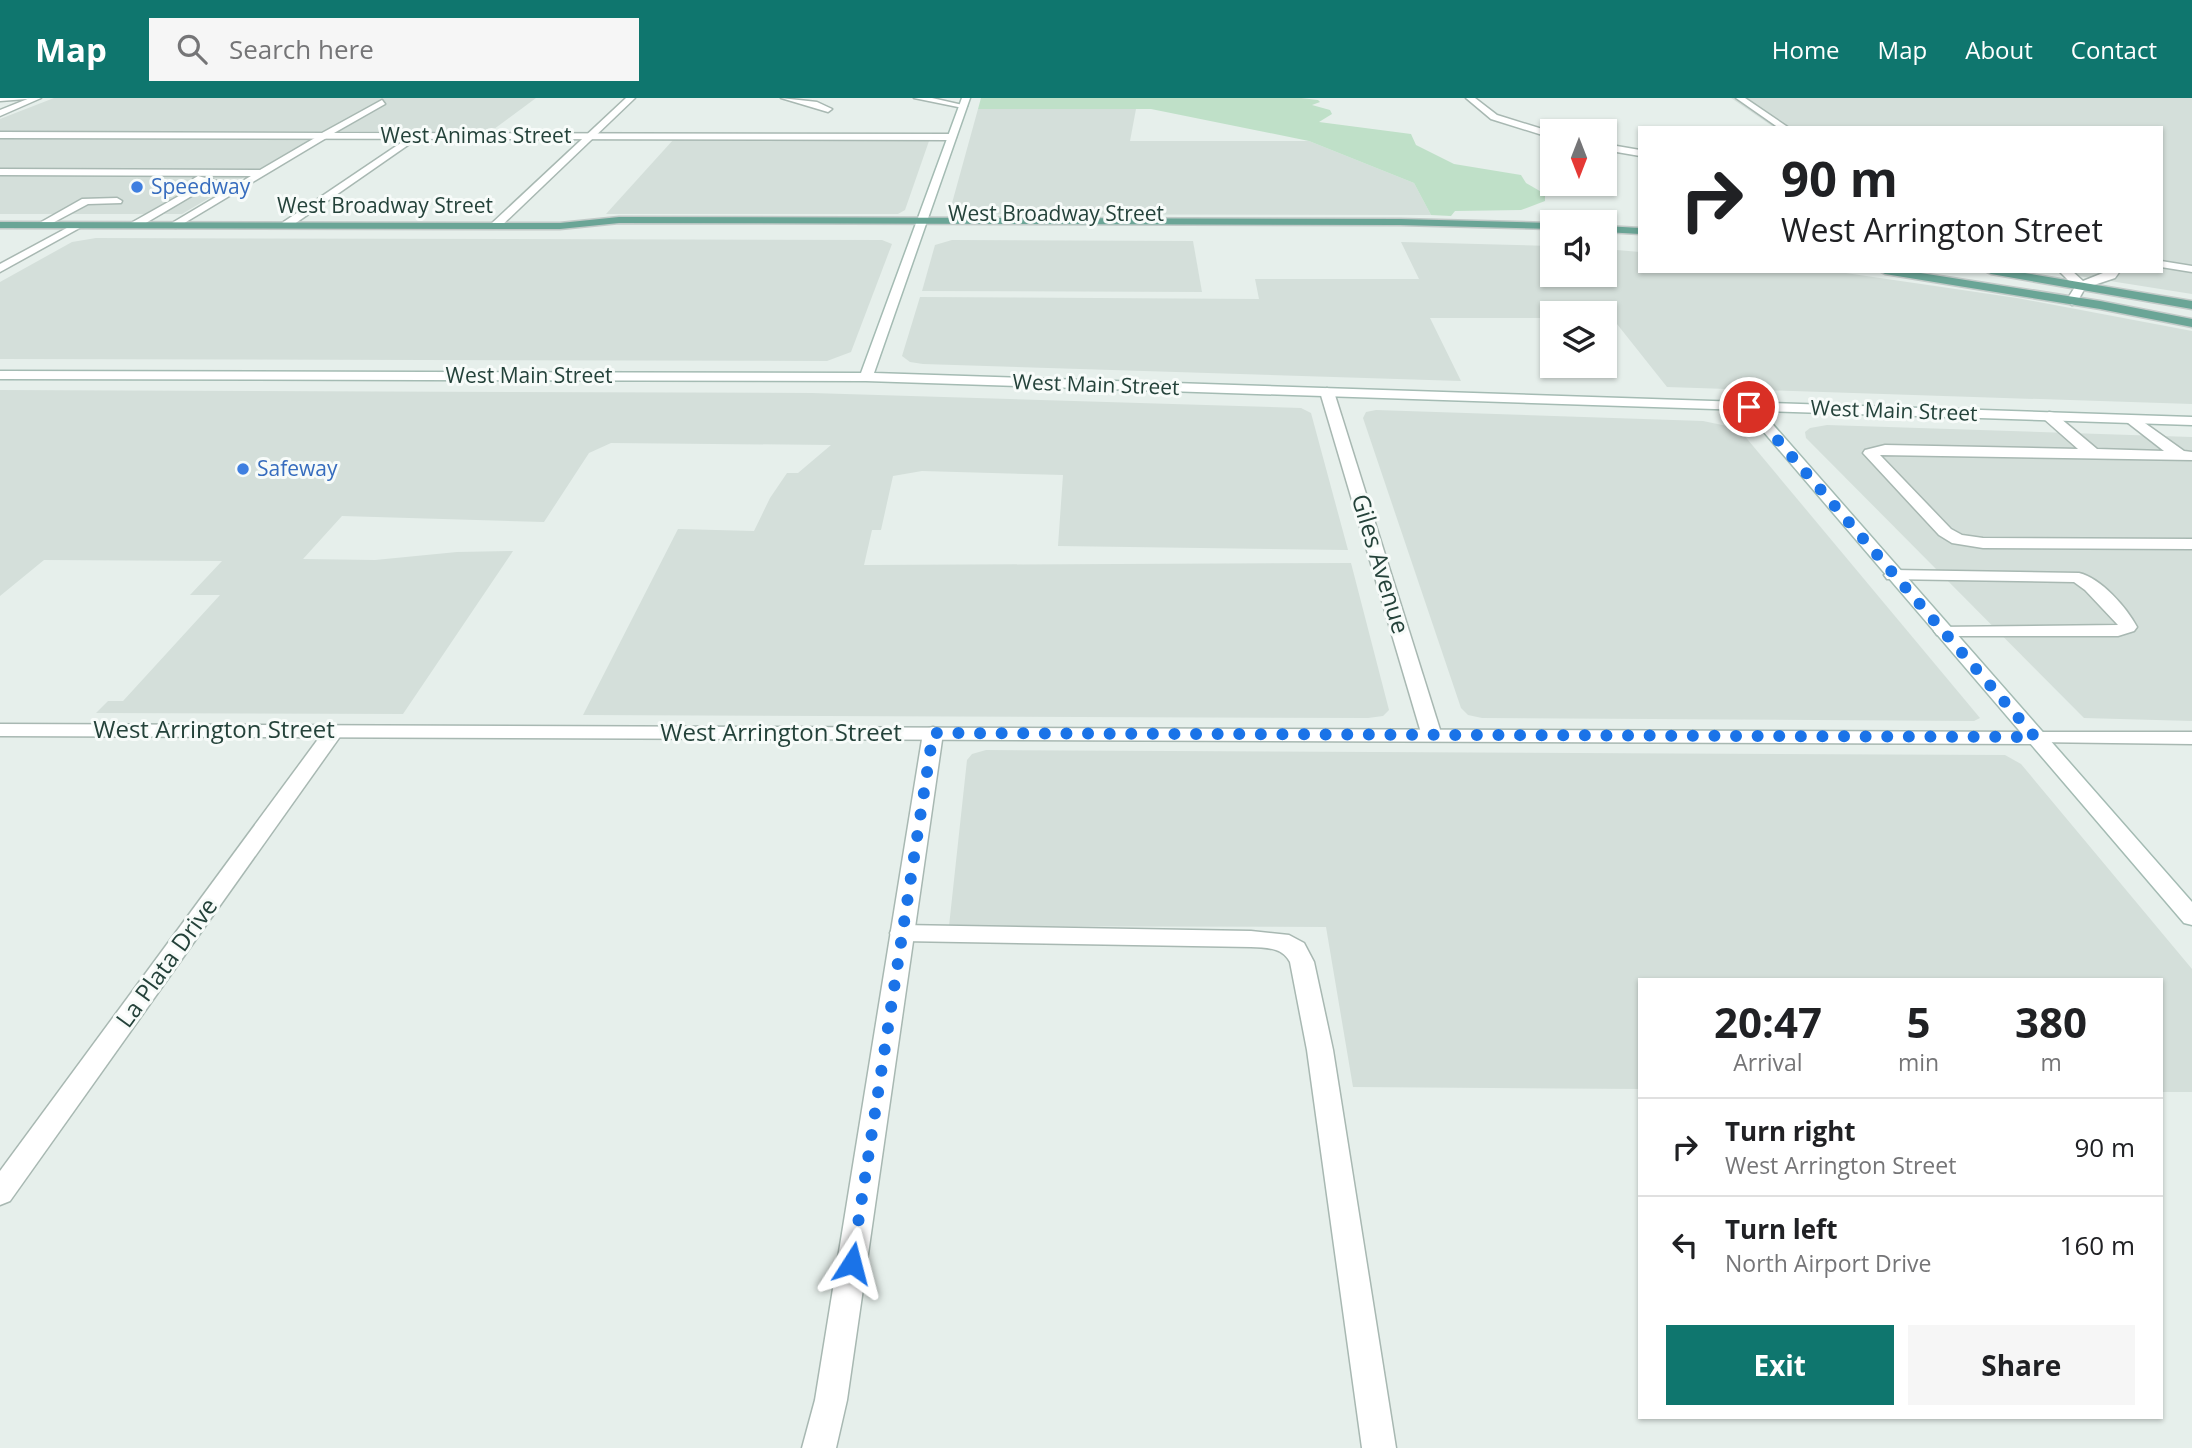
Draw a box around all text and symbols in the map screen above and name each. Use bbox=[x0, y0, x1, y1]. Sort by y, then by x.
search box bbox=[149, 18, 639, 81]
text: Map bbox=[35, 27, 107, 72]
icon: search bbox=[173, 30, 211, 68]
text: Search here bbox=[229, 31, 374, 67]
text: Home bbox=[1772, 33, 1840, 66]
text: Map bbox=[1878, 33, 1927, 66]
text: About bbox=[1965, 33, 2033, 66]
text: Contact bbox=[2071, 33, 2157, 66]
north arrow bbox=[1540, 119, 1617, 196]
map controls bbox=[1540, 119, 1617, 378]
street label: West Animas Street bbox=[381, 121, 571, 149]
text: 90 m bbox=[1781, 145, 1898, 211]
icon: right bbox=[1666, 154, 1757, 245]
place label: Speedway bbox=[151, 172, 251, 200]
marker: Speedway bbox=[129, 179, 145, 195]
street label: West Broadway Street bbox=[277, 191, 493, 219]
street label: West Broadway Street bbox=[948, 199, 1164, 227]
text: West Arrington Street bbox=[1781, 208, 2103, 251]
button: sound bbox=[1540, 210, 1617, 287]
button: layers bbox=[1540, 301, 1617, 378]
street label: West Main Street bbox=[446, 361, 612, 389]
street label: West Main Street bbox=[1012, 367, 1180, 401]
pin bbox=[1719, 377, 1779, 437]
icon: arrive bbox=[1730, 388, 1768, 426]
street label: West Main Street bbox=[1810, 393, 1978, 427]
place label: Safeway bbox=[257, 454, 338, 482]
marker: Safeway bbox=[235, 461, 251, 477]
street label: Giles Avenue bbox=[1345, 490, 1418, 637]
street label: West Arrington Street bbox=[93, 712, 335, 745]
street label: West Arrington Street bbox=[660, 715, 902, 748]
street label: La Plata Drive bbox=[108, 891, 224, 1034]
text: 20:47 bbox=[1714, 993, 1822, 1050]
text: 5 bbox=[1906, 993, 1931, 1050]
text: 380 bbox=[2015, 993, 2087, 1050]
text: Arrival bbox=[1733, 1046, 1803, 1078]
text: min bbox=[1898, 1046, 1939, 1078]
text: m bbox=[2040, 1046, 2062, 1078]
text: Turn right bbox=[1725, 1113, 1856, 1149]
icon: right bbox=[1666, 1128, 1704, 1166]
text: 90 m bbox=[2074, 1129, 2135, 1165]
text: West Arrington Street bbox=[1725, 1149, 1956, 1181]
text: Turn left bbox=[1725, 1211, 1837, 1247]
position arrow bbox=[815, 1226, 889, 1300]
icon: left bbox=[1666, 1226, 1704, 1264]
text: 160 m bbox=[2060, 1227, 2135, 1263]
text: North Airport Drive bbox=[1725, 1247, 1931, 1279]
button: Exit bbox=[1666, 1325, 1894, 1405]
button: Share bbox=[1908, 1325, 2135, 1405]

